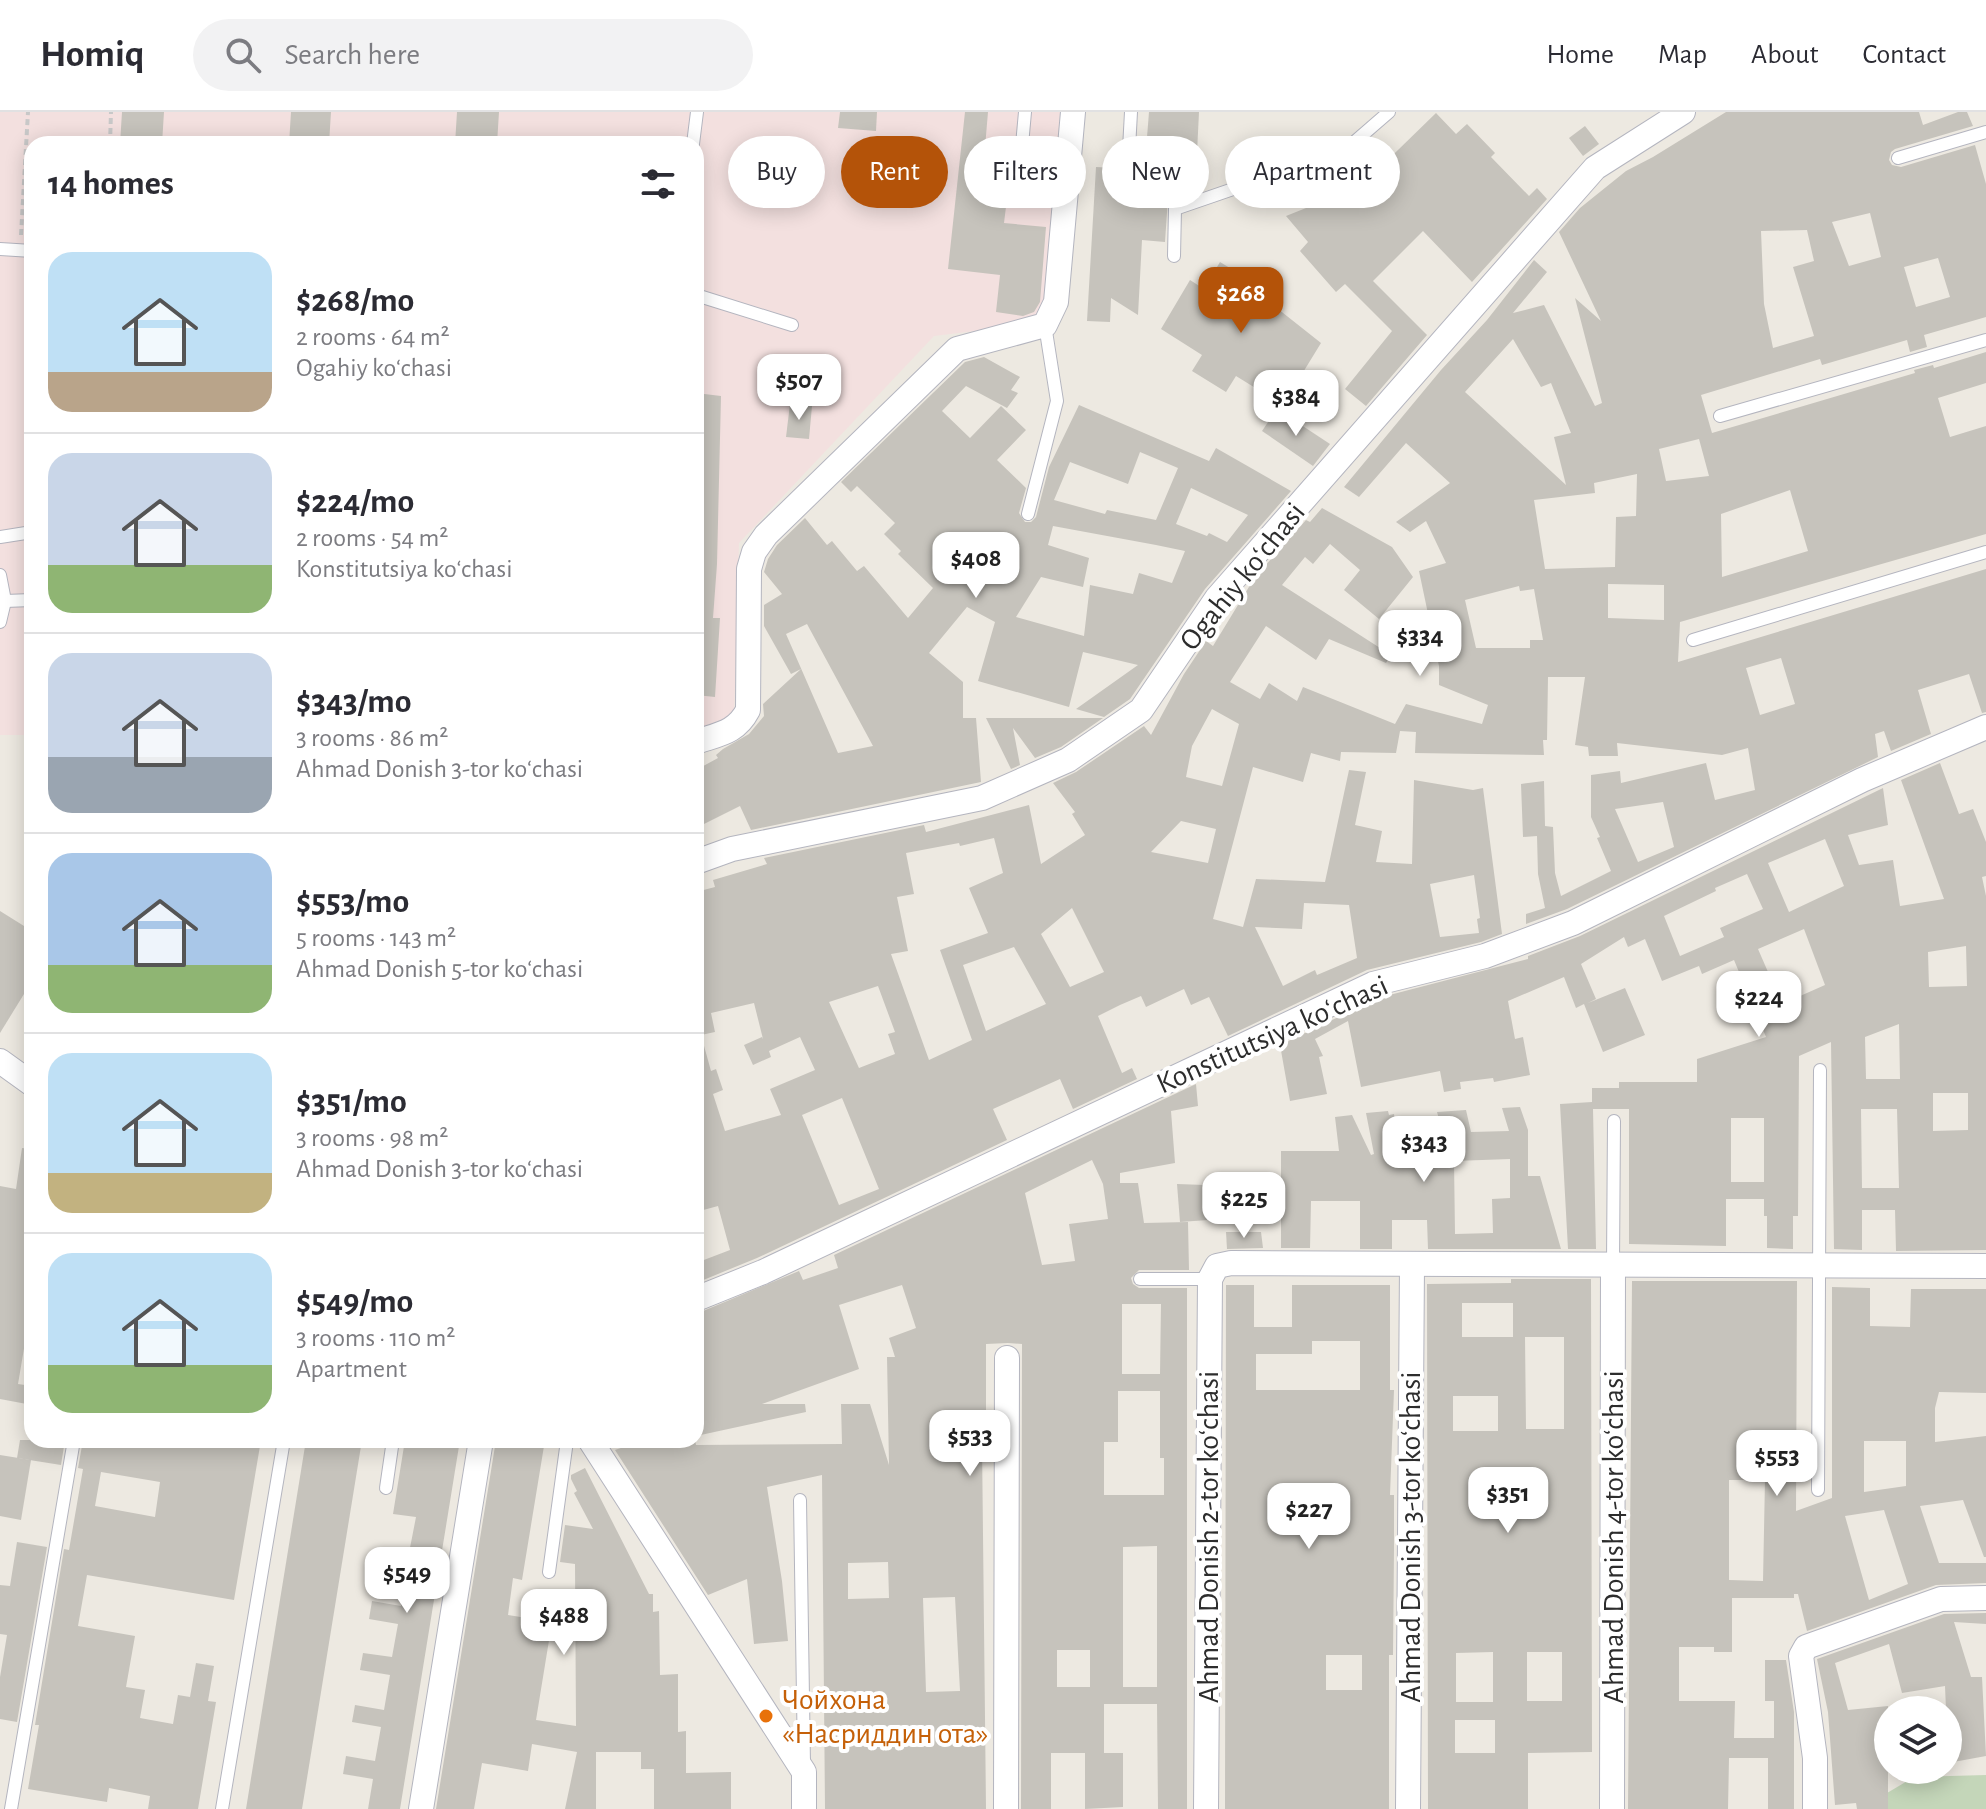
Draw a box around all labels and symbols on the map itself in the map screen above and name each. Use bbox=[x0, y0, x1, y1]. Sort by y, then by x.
pin: $268 bbox=[1194, 267, 1288, 335]
pin: $507 bbox=[752, 354, 846, 422]
pin: $384 bbox=[1249, 370, 1343, 438]
street label: Ogahiy koʻchasi bbox=[1174, 497, 1311, 656]
pin: $408 bbox=[929, 532, 1023, 600]
pin: $334 bbox=[1373, 610, 1467, 678]
street label: Konstitutsiya koʻchasi bbox=[1152, 970, 1393, 1099]
pin: $224 bbox=[1712, 971, 1806, 1039]
pin: $343 bbox=[1377, 1116, 1471, 1184]
pin: $225 bbox=[1197, 1172, 1291, 1240]
street label: Ahmad Donish 4-tor koʻchasi bbox=[1599, 1370, 1629, 1704]
street label: Ahmad Donish 2-tor koʻchasi bbox=[1194, 1371, 1224, 1703]
street label: Ahmad Donish 3-tor koʻchasi bbox=[1396, 1371, 1426, 1703]
pin: $533 bbox=[923, 1410, 1017, 1478]
pin: $553 bbox=[1730, 1430, 1824, 1498]
pin: $351 bbox=[1461, 1467, 1555, 1535]
pin: $227 bbox=[1262, 1483, 1356, 1551]
pin: $549 bbox=[360, 1547, 454, 1615]
pin: $488 bbox=[517, 1589, 611, 1657]
place label: Чойхона «Насриддин ота» bbox=[782, 1685, 988, 1749]
marker: Чойхона «Насриддин ота» bbox=[757, 1707, 775, 1725]

